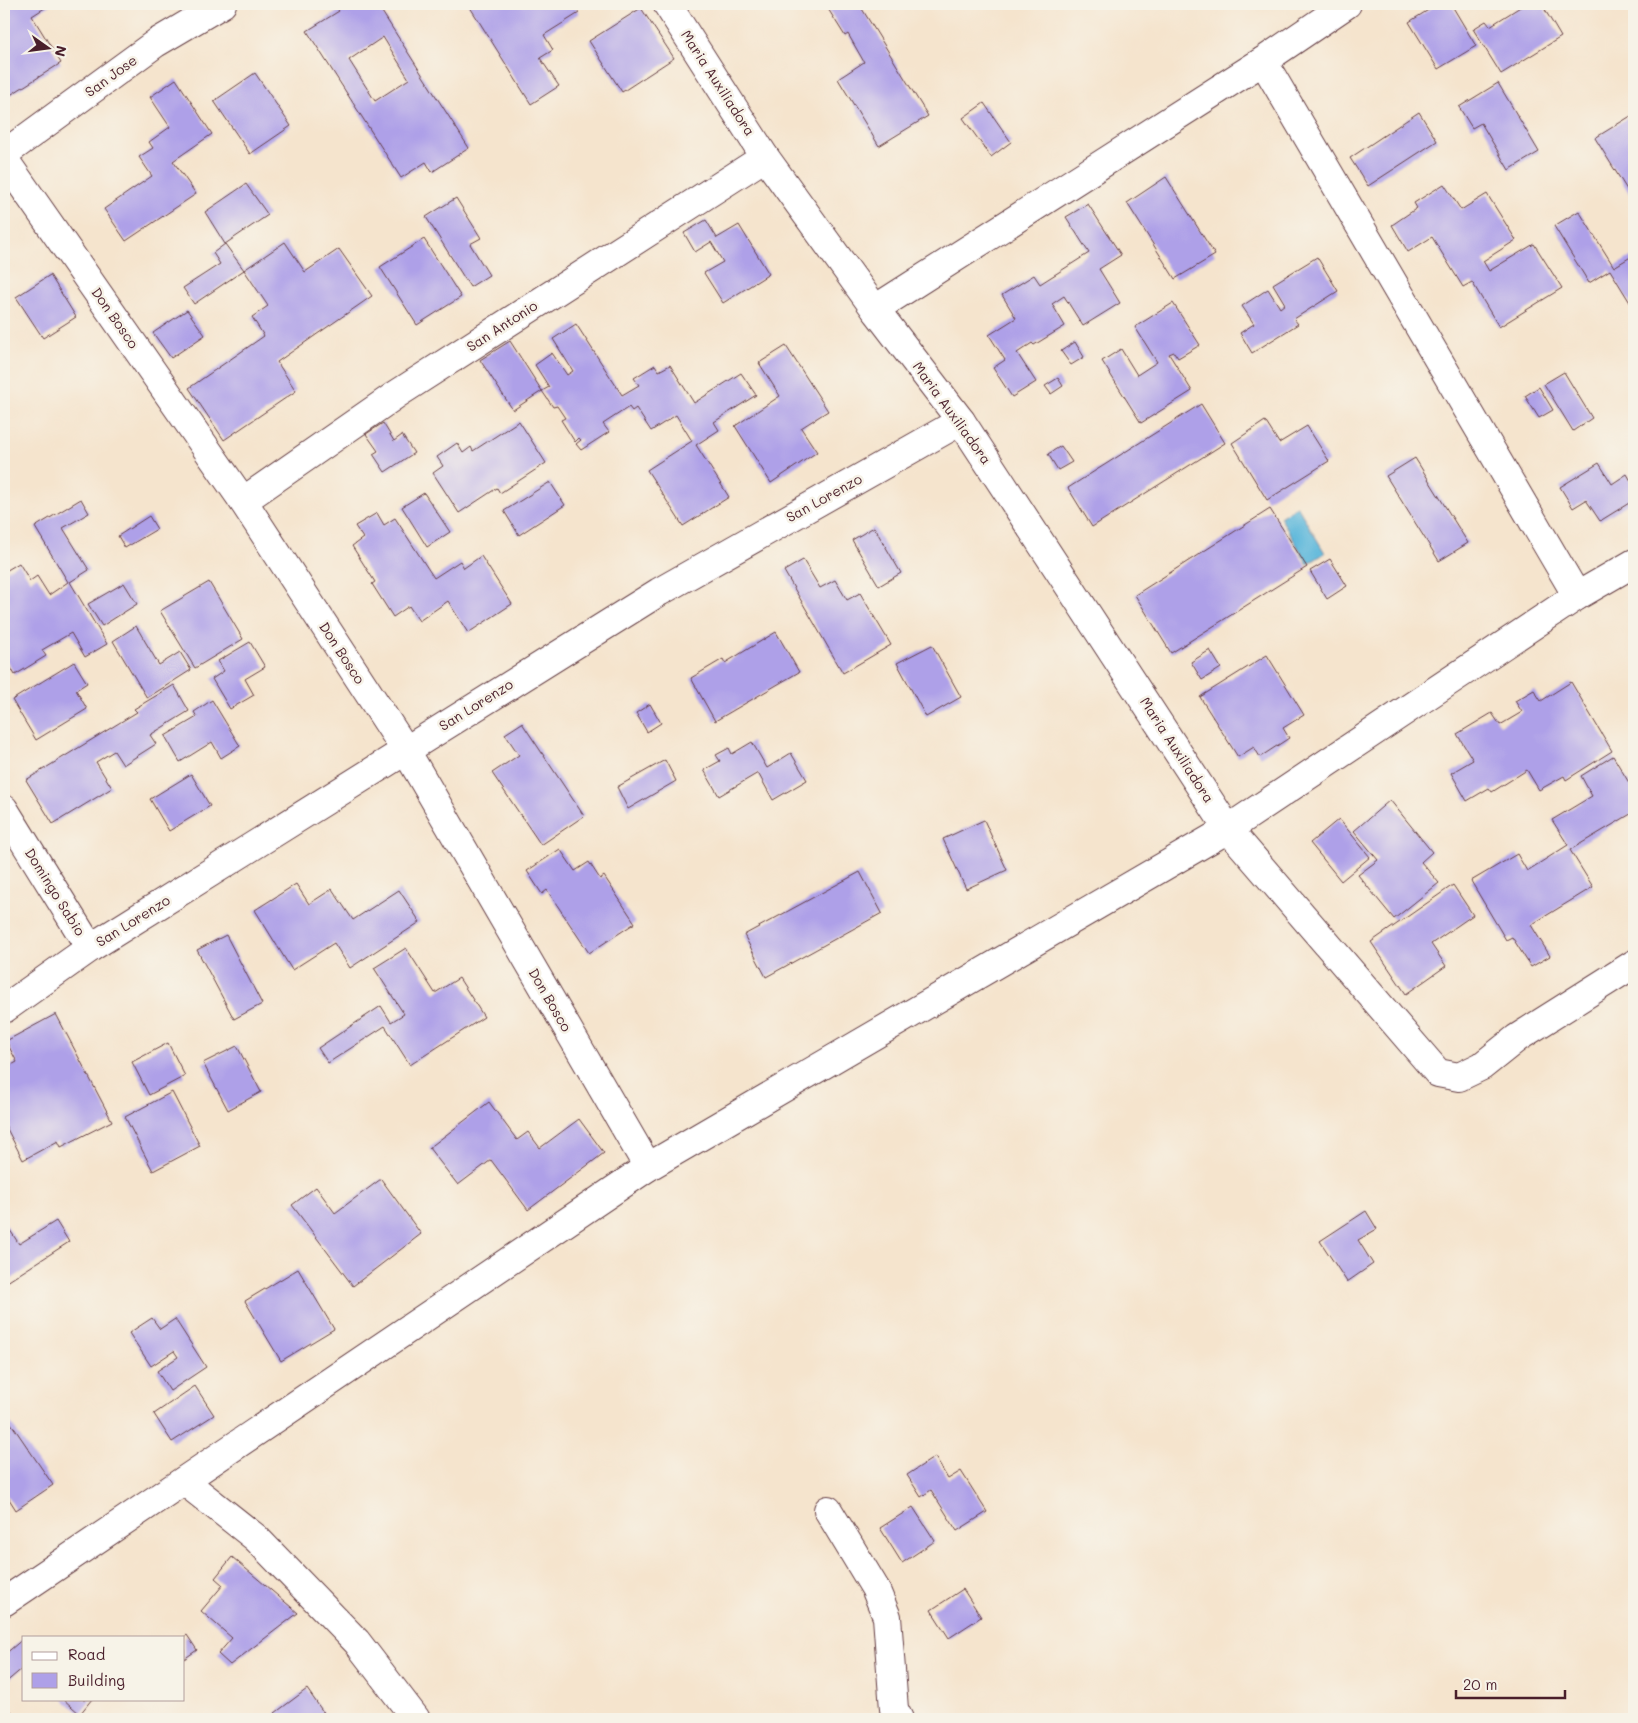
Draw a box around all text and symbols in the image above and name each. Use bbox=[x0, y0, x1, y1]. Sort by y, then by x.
north arrow bbox=[22, 22, 72, 72]
street label: Maria Auxiliadora bbox=[677, 26, 760, 139]
text: N bbox=[51, 44, 72, 59]
street label: San Jose bbox=[81, 50, 141, 101]
street label: Don Bosco bbox=[87, 283, 143, 352]
street label: San Antonio bbox=[463, 296, 541, 356]
street label: Maria Auxiliadora bbox=[909, 358, 996, 468]
street label: San Lorenzo bbox=[782, 469, 865, 526]
street label: Don Bosco bbox=[315, 618, 370, 687]
street label: San Lorenzo bbox=[435, 674, 516, 735]
street label: Maria Auxiliadora bbox=[1136, 693, 1219, 806]
street label: Domingo Sabio bbox=[21, 844, 90, 939]
street label: San Lorenzo bbox=[92, 890, 173, 951]
street label: Don Bosco bbox=[525, 964, 576, 1035]
legend bbox=[22, 1636, 185, 1700]
text: Road bbox=[68, 1644, 105, 1664]
scale bar bbox=[1456, 1668, 1564, 1700]
text: Building bbox=[68, 1670, 125, 1690]
text: 20 m bbox=[1463, 1674, 1497, 1694]

